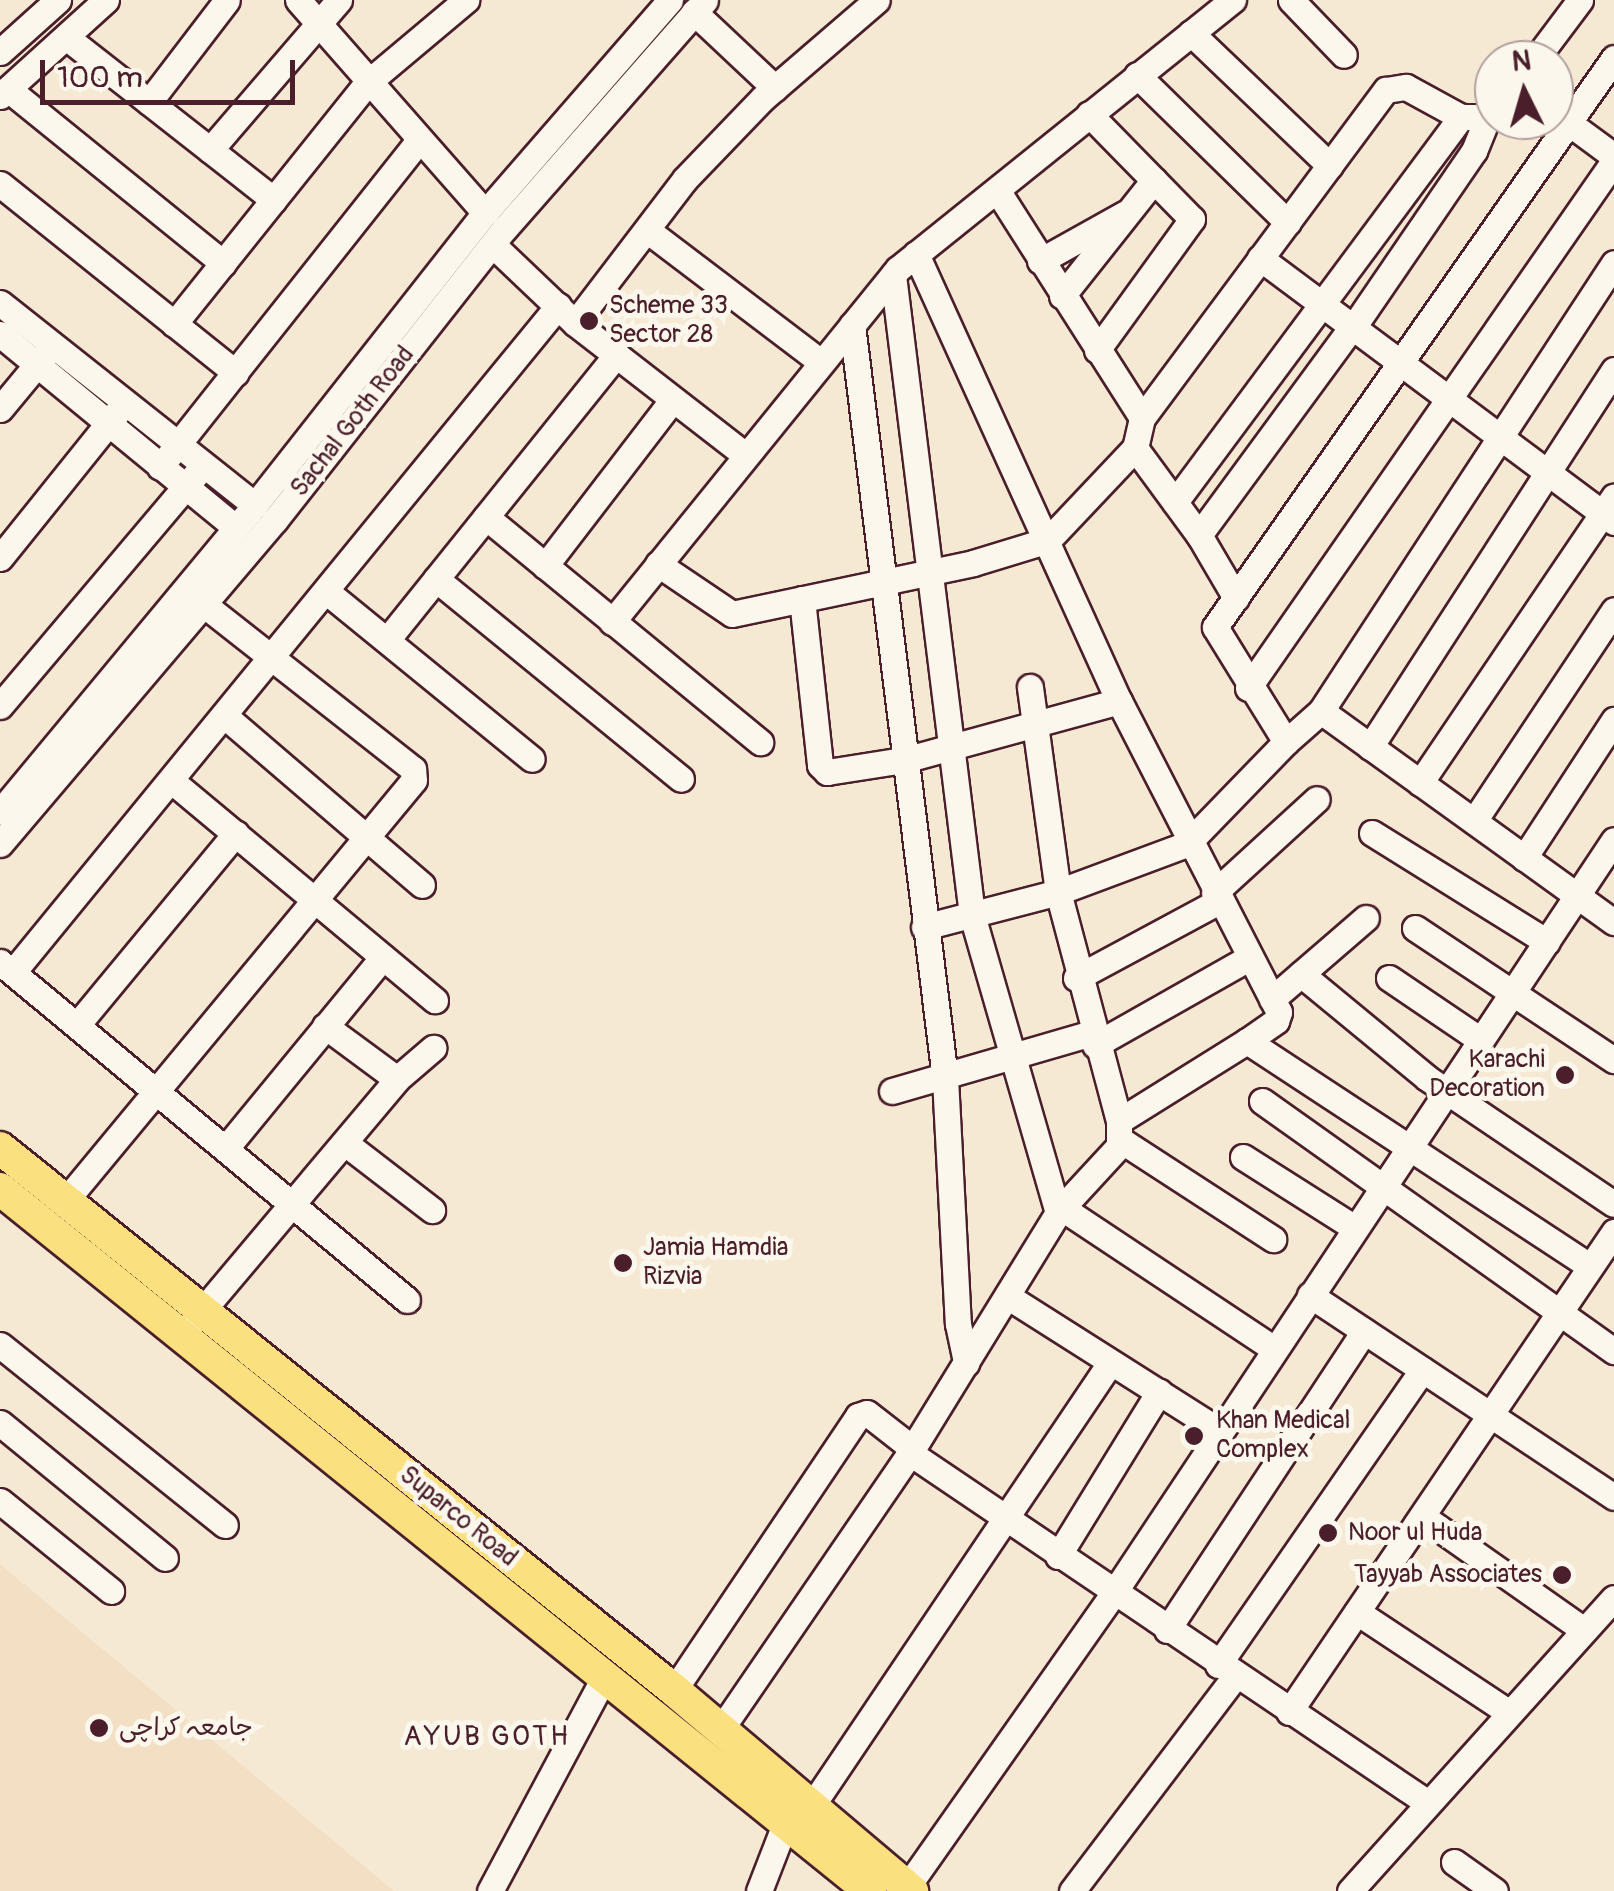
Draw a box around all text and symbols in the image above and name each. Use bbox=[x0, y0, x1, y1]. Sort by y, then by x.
scale bar bbox=[45, 40, 300, 102]
north arrow bbox=[1474, 40, 1574, 140]
text: N bbox=[1511, 43, 1532, 80]
text: 100 m bbox=[57, 59, 143, 96]
place label: Scheme 33 Sector 28 bbox=[609, 292, 728, 351]
marker: Scheme 33 Sector 28 bbox=[578, 310, 600, 332]
street label: Sachal Goth Road bbox=[285, 341, 421, 503]
place label: Karachi Decoration bbox=[1429, 1046, 1545, 1105]
marker: Karachi Decoration bbox=[1554, 1064, 1576, 1086]
place label: Jamia Hamdia Rizvia bbox=[643, 1234, 788, 1293]
marker: Jamia Hamdia Rizvia bbox=[612, 1252, 634, 1274]
place label: Khan Medical Complex bbox=[1216, 1407, 1351, 1466]
marker: Khan Medical Complex bbox=[1181, 1423, 1207, 1449]
street label: Suparco Road bbox=[393, 1460, 523, 1574]
place label: Noor ul Huda bbox=[1348, 1518, 1482, 1548]
marker: Noor ul Huda bbox=[1317, 1522, 1339, 1544]
place label: Tayyab Associates bbox=[1354, 1560, 1542, 1590]
marker: Tayyab Associates bbox=[1551, 1564, 1573, 1586]
place label: جامعہ کراچی bbox=[119, 1713, 253, 1743]
marker: جامعہ کراچی bbox=[88, 1717, 110, 1739]
district label: AYUB GOTH bbox=[403, 1720, 571, 1754]

